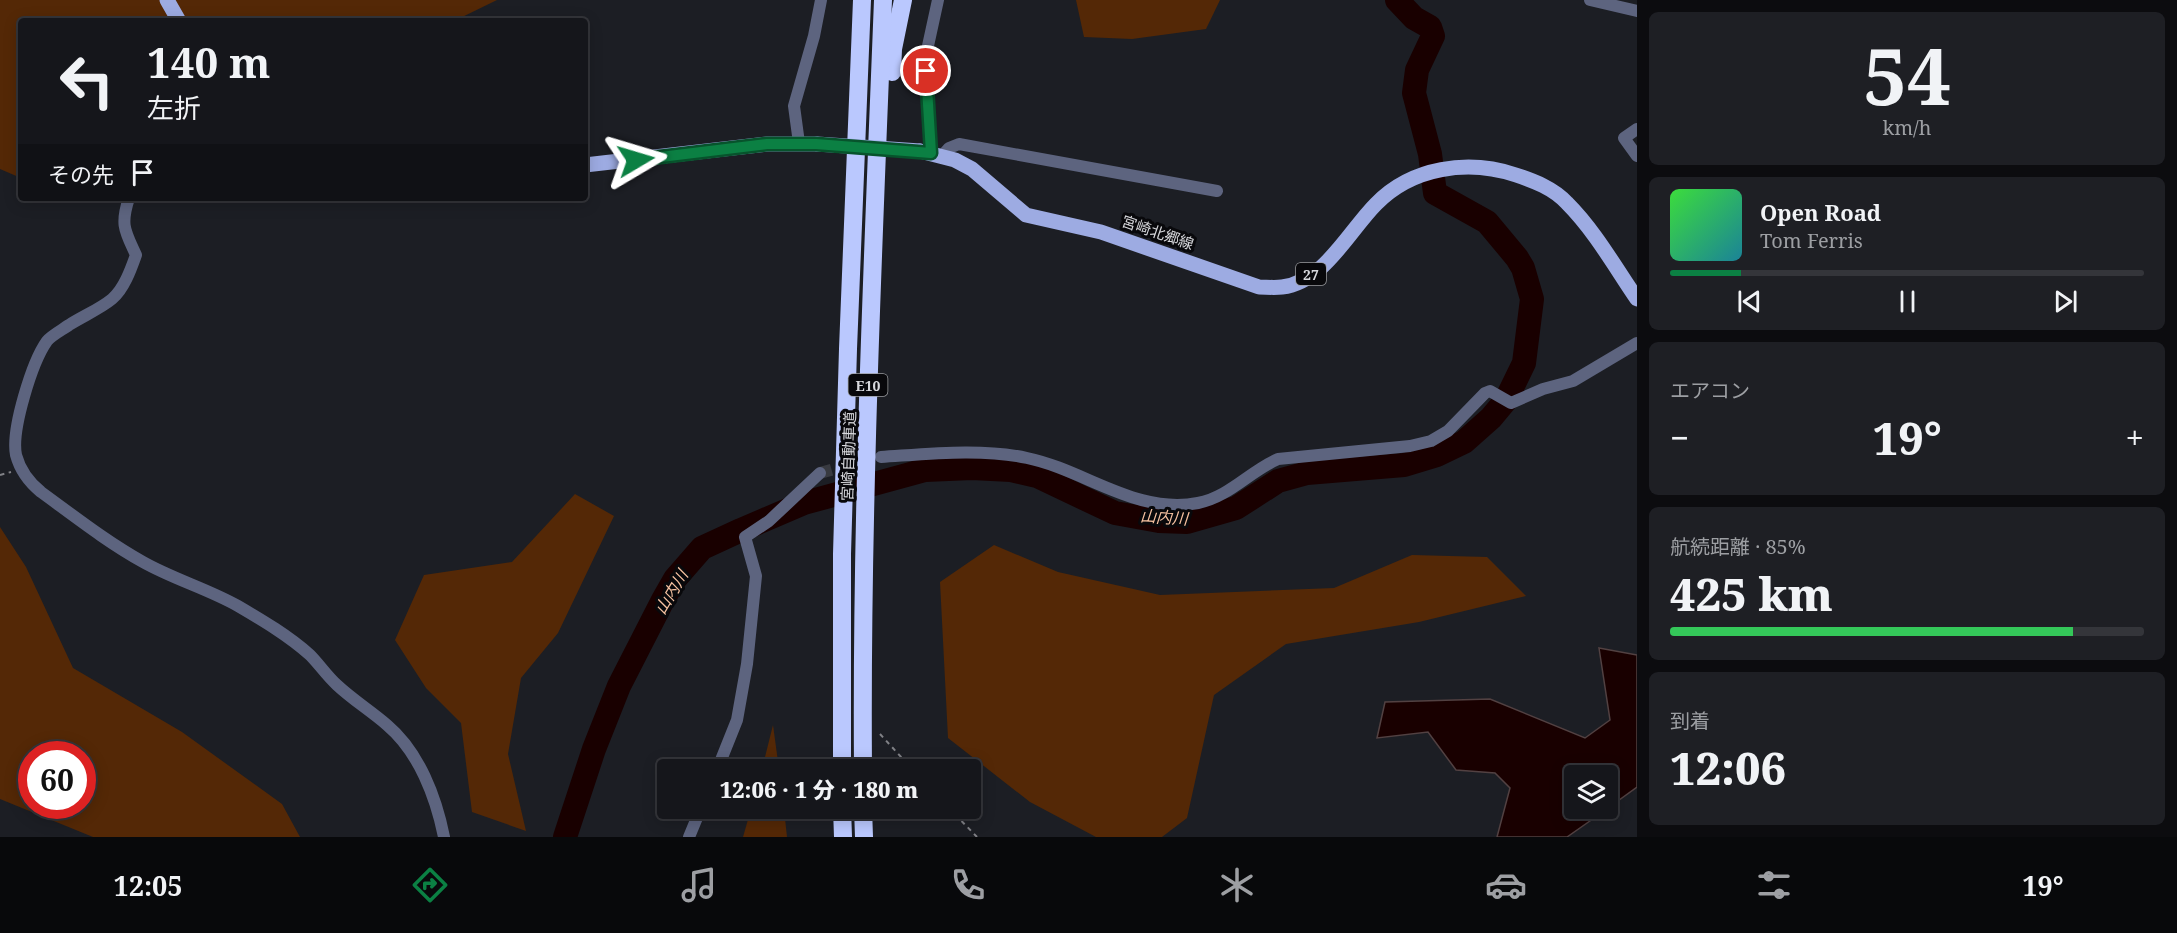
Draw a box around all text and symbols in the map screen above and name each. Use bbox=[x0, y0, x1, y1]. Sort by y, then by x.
text: 54 bbox=[1863, 22, 1951, 128]
text: 140 m bbox=[147, 33, 271, 90]
icon: left bbox=[48, 42, 126, 120]
pin bbox=[900, 45, 951, 96]
icon: arrive bbox=[909, 54, 942, 87]
text: 左折 bbox=[147, 89, 201, 126]
text: km/h bbox=[1882, 114, 1932, 141]
position arrow bbox=[604, 128, 668, 192]
icon: arrive bbox=[126, 156, 159, 189]
text: その先 bbox=[48, 159, 114, 189]
text: Open Road bbox=[1760, 197, 1881, 227]
street label: 宮崎北郷線 bbox=[1119, 210, 1197, 254]
text: Tom Ferris bbox=[1760, 227, 1863, 254]
road number: 27 bbox=[1296, 263, 1326, 285]
icon: previous bbox=[1733, 285, 1766, 318]
icon: pause bbox=[1891, 285, 1924, 318]
icon: next bbox=[2049, 285, 2082, 318]
road number: E10 bbox=[848, 374, 888, 396]
text: エアコン bbox=[1670, 377, 1750, 404]
text: 19° bbox=[1873, 407, 1942, 468]
street label: 宮崎自動車道 bbox=[836, 411, 860, 501]
text: − bbox=[1670, 415, 1689, 460]
text: + bbox=[2126, 415, 2144, 460]
water label: 山内川 bbox=[1139, 504, 1191, 530]
text: 航続距離 · 85% bbox=[1670, 533, 1806, 560]
text: 425 km bbox=[1670, 563, 1833, 624]
water label: 山内川 bbox=[649, 564, 694, 618]
text: 到着 bbox=[1670, 707, 1710, 734]
text: 12:06 bbox=[1670, 737, 1786, 798]
speed limit sign: 60 bbox=[18, 741, 96, 819]
map controls bbox=[1564, 765, 1618, 819]
button: layers bbox=[1564, 765, 1618, 819]
text: 12:06 · 1 分 · 180 m bbox=[720, 774, 918, 804]
icon: directions bbox=[409, 864, 451, 906]
icon: music bbox=[678, 864, 720, 906]
icon: phone bbox=[947, 864, 989, 906]
icon: climate bbox=[1216, 864, 1258, 906]
icon: car bbox=[1485, 864, 1527, 906]
icon: filters bbox=[1753, 864, 1795, 906]
text: 12:05 bbox=[113, 867, 183, 904]
text: 19° bbox=[2022, 867, 2064, 904]

